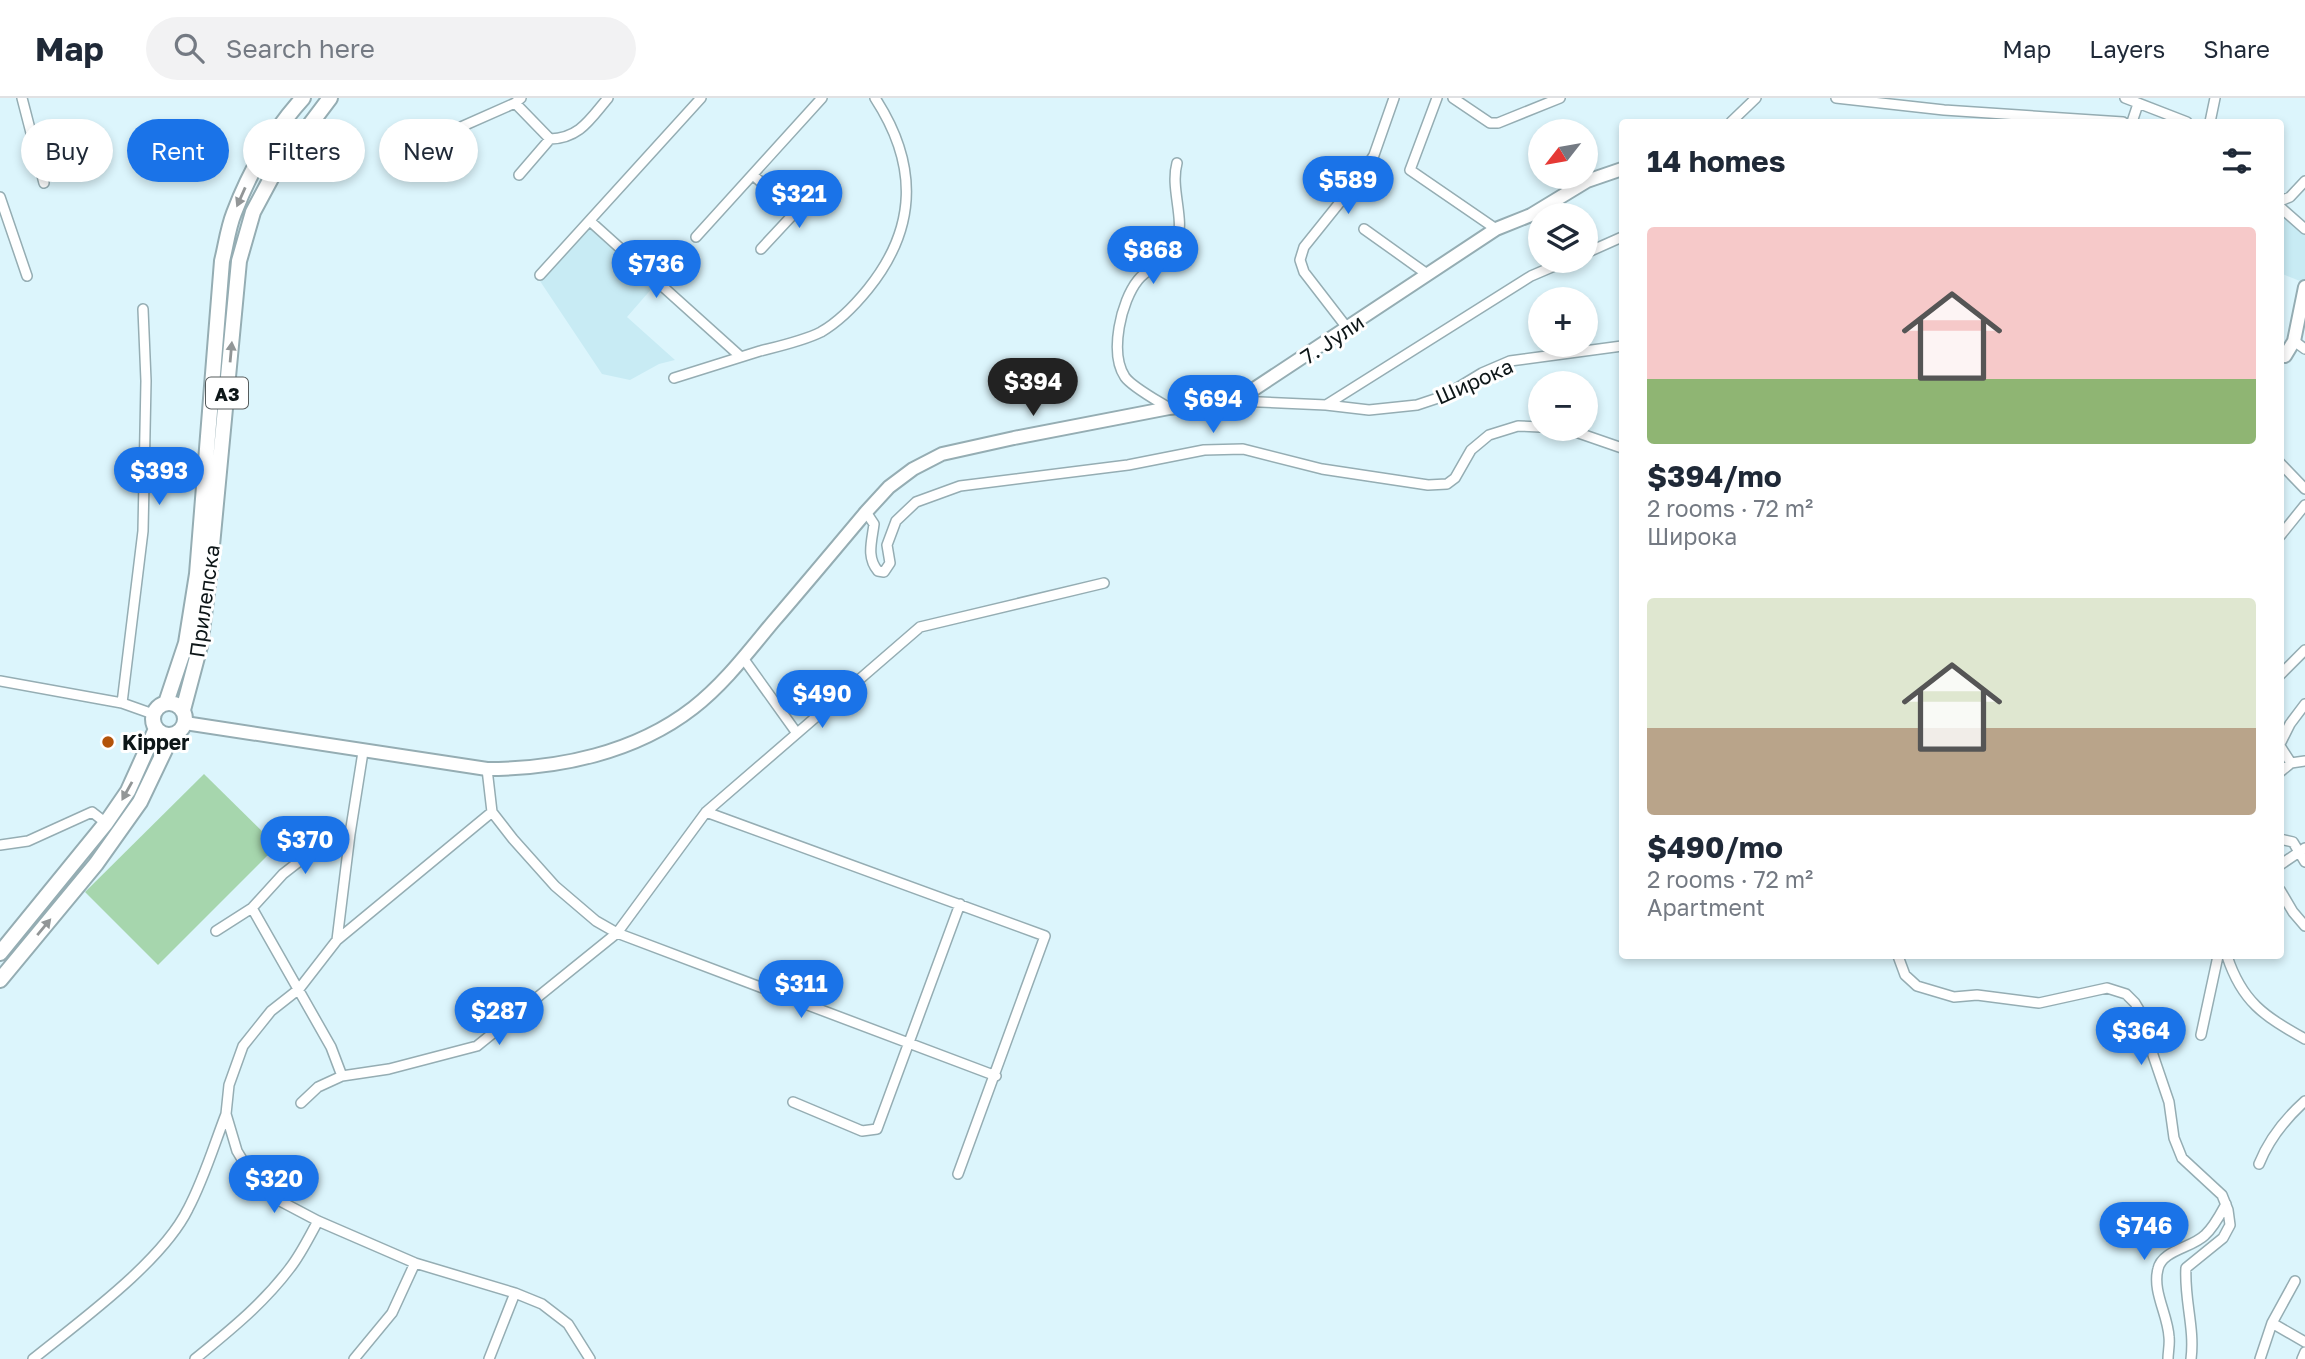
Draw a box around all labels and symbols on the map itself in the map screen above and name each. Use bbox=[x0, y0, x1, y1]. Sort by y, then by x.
north arrow bbox=[1528, 119, 1598, 189]
pin: $589 bbox=[1307, 156, 1389, 216]
pin: $321 bbox=[758, 170, 840, 230]
one-way arrow bbox=[235, 186, 246, 207]
pin: $868 bbox=[1112, 226, 1194, 286]
pin: $736 bbox=[615, 240, 697, 300]
street label: 7. Јули bbox=[1295, 308, 1369, 370]
one-way arrow bbox=[226, 341, 237, 363]
street label: Широка bbox=[1431, 352, 1517, 410]
pin: $394 bbox=[992, 358, 1074, 418]
pin: $694 bbox=[1172, 376, 1254, 435]
road number: A3 bbox=[206, 378, 248, 408]
pin: $393 bbox=[118, 448, 200, 507]
street label: Прилепска bbox=[183, 543, 225, 659]
pin: $490 bbox=[781, 670, 863, 730]
place label: Kipper bbox=[122, 729, 189, 755]
marker: Kipper bbox=[100, 734, 116, 750]
one-way arrow bbox=[121, 781, 133, 800]
pin: $370 bbox=[264, 816, 346, 876]
one-way arrow bbox=[36, 919, 51, 937]
pin: $311 bbox=[760, 960, 842, 1020]
pin: $287 bbox=[458, 988, 540, 1047]
pin: $364 bbox=[2100, 1007, 2182, 1067]
pin: $320 bbox=[233, 1156, 315, 1215]
pin: $746 bbox=[2103, 1202, 2185, 1262]

